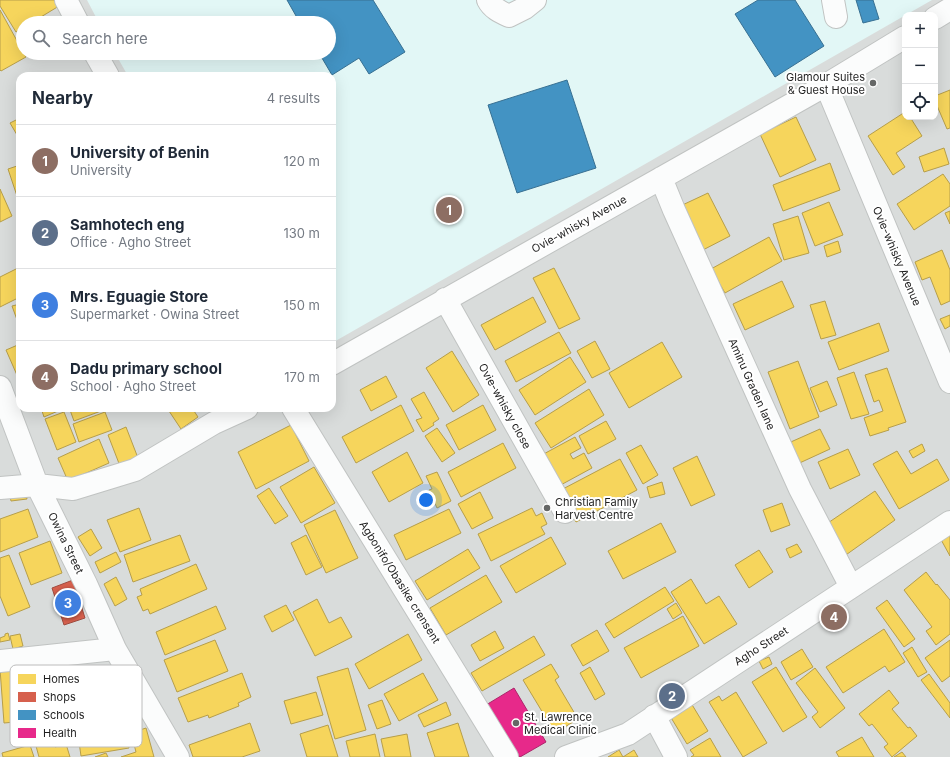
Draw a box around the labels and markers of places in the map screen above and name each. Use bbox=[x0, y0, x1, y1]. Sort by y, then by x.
place label: Glamour Suites & Guest House bbox=[786, 70, 865, 97]
marker: Glamour Suites & Guest House bbox=[868, 78, 878, 88]
pin: 1 bbox=[436, 195, 462, 225]
place label: Christian Family Harvest Centre bbox=[555, 495, 638, 522]
marker: Christian Family Harvest Centre bbox=[542, 503, 552, 513]
pin: 3 bbox=[55, 588, 81, 618]
pin: 4 bbox=[821, 602, 847, 632]
pin: 2 bbox=[659, 681, 685, 711]
place label: St. Lawrence Medical Clinic bbox=[524, 710, 597, 737]
marker: St. Lawrence Medical Clinic bbox=[511, 718, 521, 728]

